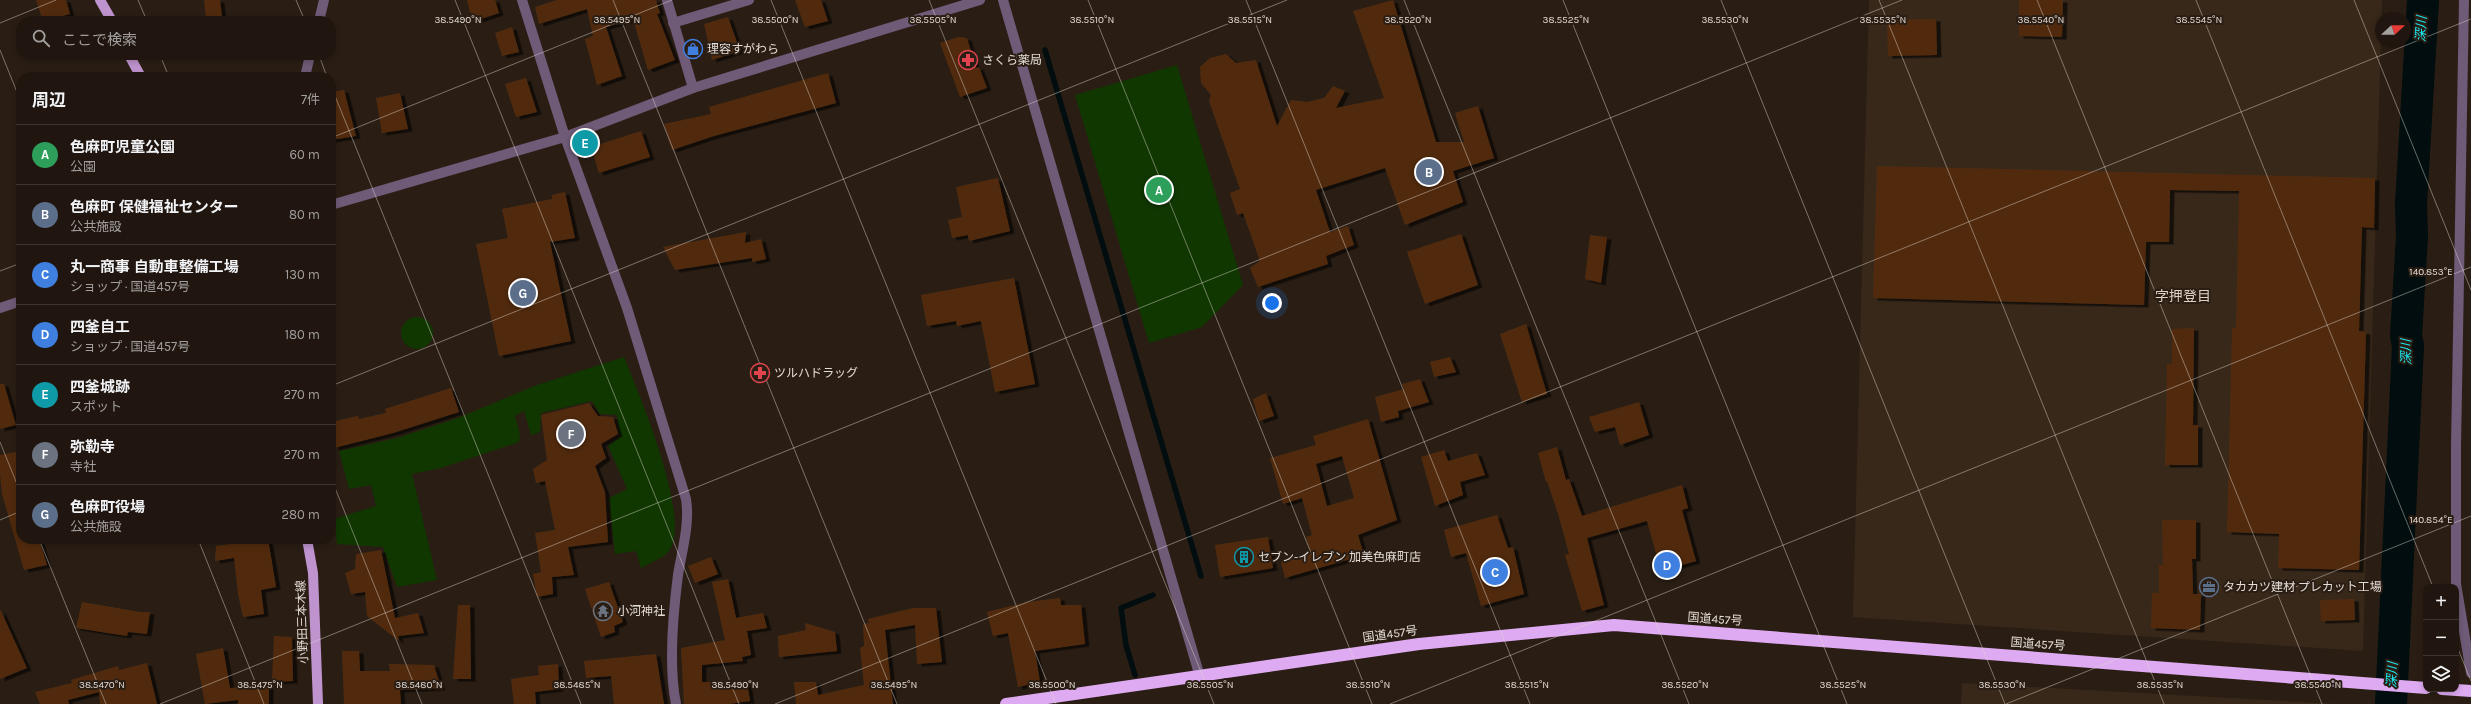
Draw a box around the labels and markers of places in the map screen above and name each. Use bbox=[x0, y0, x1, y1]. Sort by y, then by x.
shop icon: 理容すがわら bbox=[682, 38, 704, 60]
place label: 理容すがわら bbox=[707, 42, 779, 56]
pharmacy icon: さくら薬局 bbox=[957, 49, 979, 71]
place label: さくら薬局 bbox=[982, 53, 1042, 67]
pin: E bbox=[572, 128, 598, 158]
pin: B bbox=[1416, 157, 1442, 187]
pin: A bbox=[1146, 175, 1172, 205]
pin: G bbox=[510, 278, 536, 308]
pharmacy icon: ツルハドラッグ bbox=[749, 362, 771, 384]
place label: ツルハドラッグ bbox=[774, 366, 858, 380]
pin: F bbox=[558, 419, 584, 449]
building icon: セブン-イレブン 加美色麻町店 bbox=[1233, 546, 1255, 568]
place label: セブン-イレブン 加美色麻町店 bbox=[1258, 550, 1421, 564]
pin: D bbox=[1654, 550, 1680, 580]
pin: C bbox=[1482, 557, 1508, 587]
office icon: タカカツ建材 プレカット工場 bbox=[2198, 576, 2220, 598]
place label: タカカツ建材 プレカット工場 bbox=[2223, 580, 2382, 594]
temple icon: 小河神社 bbox=[592, 600, 614, 622]
place label: 小河神社 bbox=[617, 604, 665, 618]

